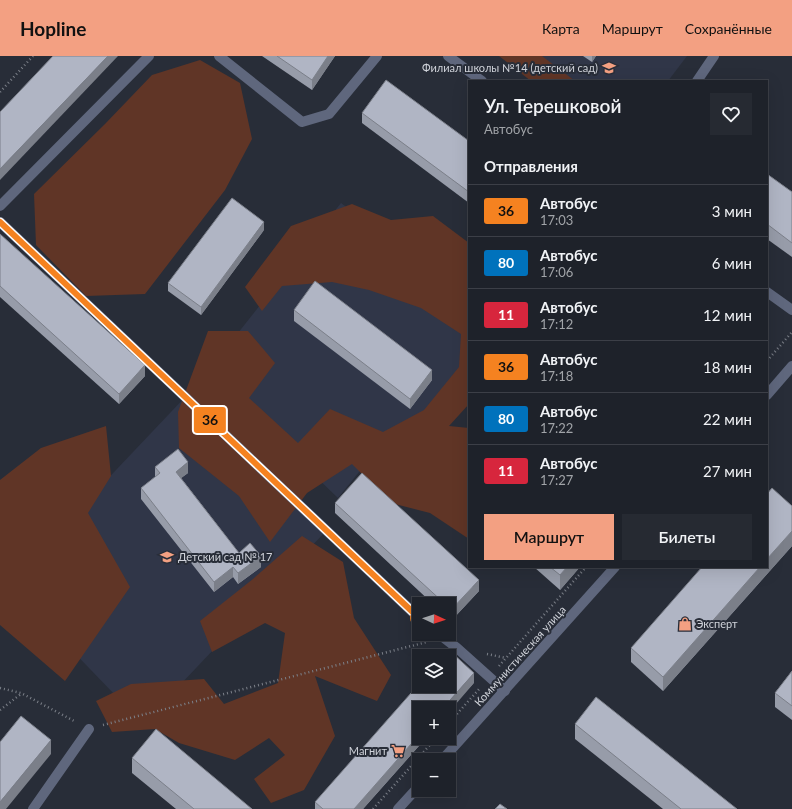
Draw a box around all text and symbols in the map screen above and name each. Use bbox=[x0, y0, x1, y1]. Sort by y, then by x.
text: Hopline bbox=[20, 17, 86, 40]
text: Карта bbox=[542, 20, 580, 37]
text: Маршрут bbox=[602, 20, 663, 37]
text: Сохранённые bbox=[685, 20, 772, 37]
school or university icon: Филиал школы №14 (детский сад) bbox=[601, 60, 617, 76]
place label: Филиал школы №14 (детский сад) bbox=[422, 61, 598, 74]
button: heart bbox=[710, 93, 752, 135]
text: Ул. Терешковой bbox=[484, 94, 621, 117]
text: Автобус bbox=[484, 121, 533, 137]
text: Отправления bbox=[484, 157, 578, 175]
text: Автобус bbox=[540, 194, 597, 212]
text: 36 bbox=[498, 202, 514, 219]
text: 3 мин bbox=[712, 202, 752, 220]
text: 17:03 bbox=[540, 212, 573, 228]
text: Автобус bbox=[540, 246, 597, 264]
text: 80 bbox=[498, 254, 514, 271]
text: 6 мин bbox=[712, 254, 752, 272]
text: 17:06 bbox=[540, 264, 573, 280]
text: Автобус bbox=[540, 298, 597, 316]
text: 11 bbox=[498, 306, 514, 323]
text: 12 мин bbox=[703, 306, 752, 324]
text: 17:12 bbox=[540, 316, 573, 332]
text: Автобус bbox=[540, 350, 597, 368]
text: 36 bbox=[498, 358, 514, 375]
text: 18 мин bbox=[703, 358, 752, 376]
text: 17:18 bbox=[540, 368, 573, 384]
text: Автобус bbox=[540, 402, 597, 420]
line badge: 36 bbox=[192, 407, 228, 433]
text: 80 bbox=[498, 410, 514, 427]
text: 22 мин bbox=[703, 410, 752, 428]
text: 36 bbox=[202, 411, 218, 428]
text: 17:22 bbox=[540, 420, 573, 436]
text: Автобус bbox=[540, 454, 597, 472]
text: 11 bbox=[498, 462, 514, 479]
text: 27 мин bbox=[703, 462, 752, 480]
text: 17:27 bbox=[540, 472, 573, 488]
button: Маршрут bbox=[484, 514, 614, 560]
button: Билеты bbox=[622, 514, 752, 560]
school or university icon: Детский сад № 17 bbox=[159, 549, 175, 565]
place label: Детский сад № 17 bbox=[178, 550, 272, 563]
north arrow bbox=[412, 597, 456, 641]
map controls bbox=[412, 597, 456, 797]
street label: Коммунистическая улица bbox=[471, 603, 568, 708]
unlabelled marker bbox=[410, 609, 428, 627]
shop icon: Эксперт bbox=[677, 616, 693, 632]
place label: Эксперт bbox=[696, 617, 738, 630]
button: layers bbox=[412, 649, 456, 693]
button: + bbox=[412, 701, 456, 745]
supermarket icon: Магнит bbox=[390, 743, 406, 759]
place label: Магнит bbox=[349, 744, 387, 757]
button: − bbox=[412, 753, 456, 797]

